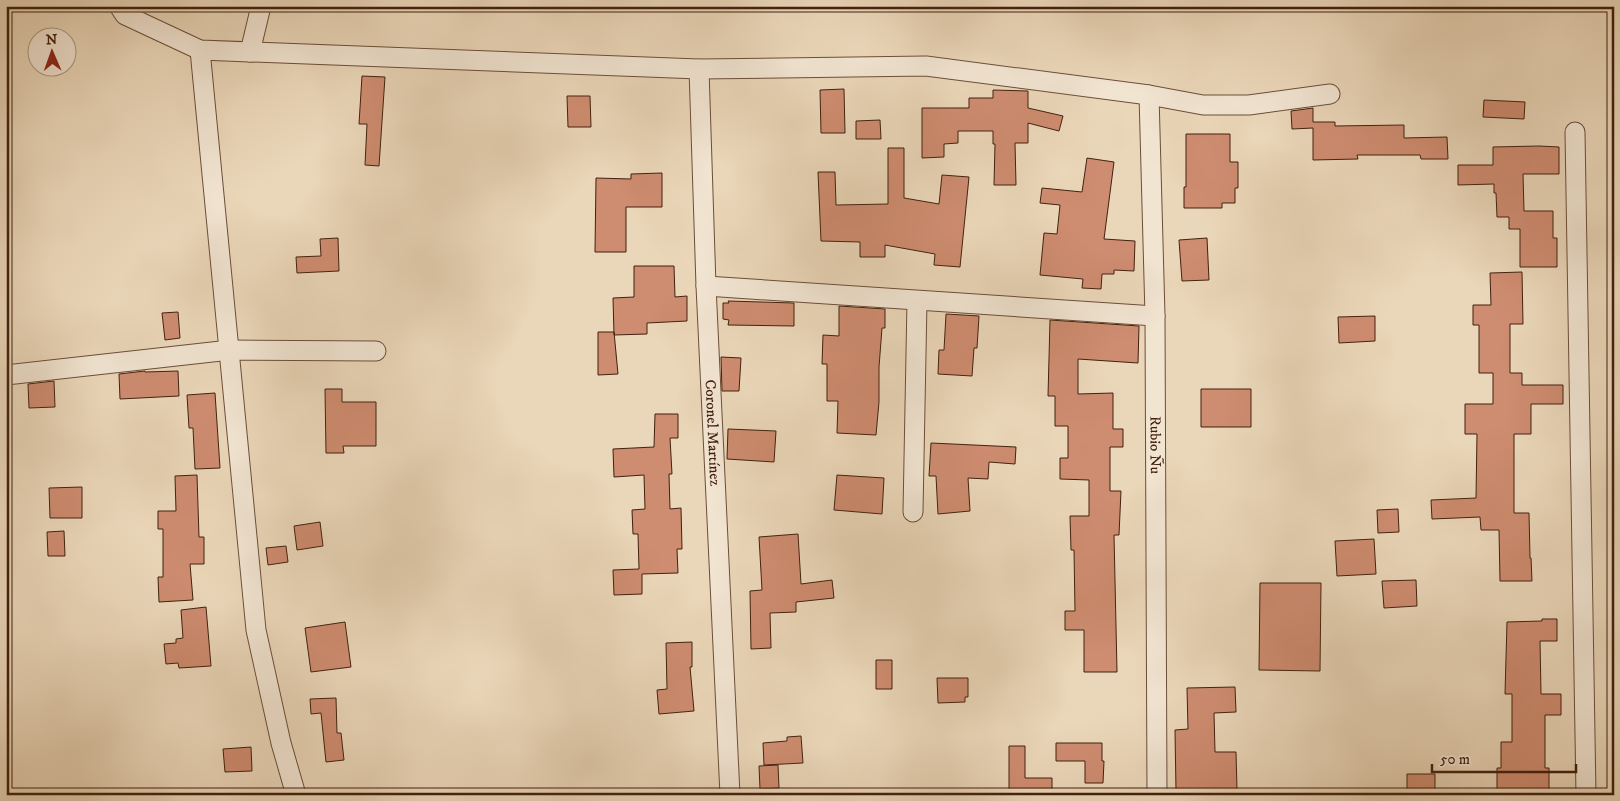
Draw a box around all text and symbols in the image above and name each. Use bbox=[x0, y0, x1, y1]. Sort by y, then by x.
north arrow bbox=[28, 28, 78, 78]
text: N bbox=[46, 31, 58, 49]
street label: Coronel Martínez bbox=[701, 379, 725, 487]
street label: Rubio Ñu bbox=[1146, 416, 1166, 474]
scale bar bbox=[1432, 741, 1576, 773]
text: 50 m bbox=[1440, 750, 1470, 769]

